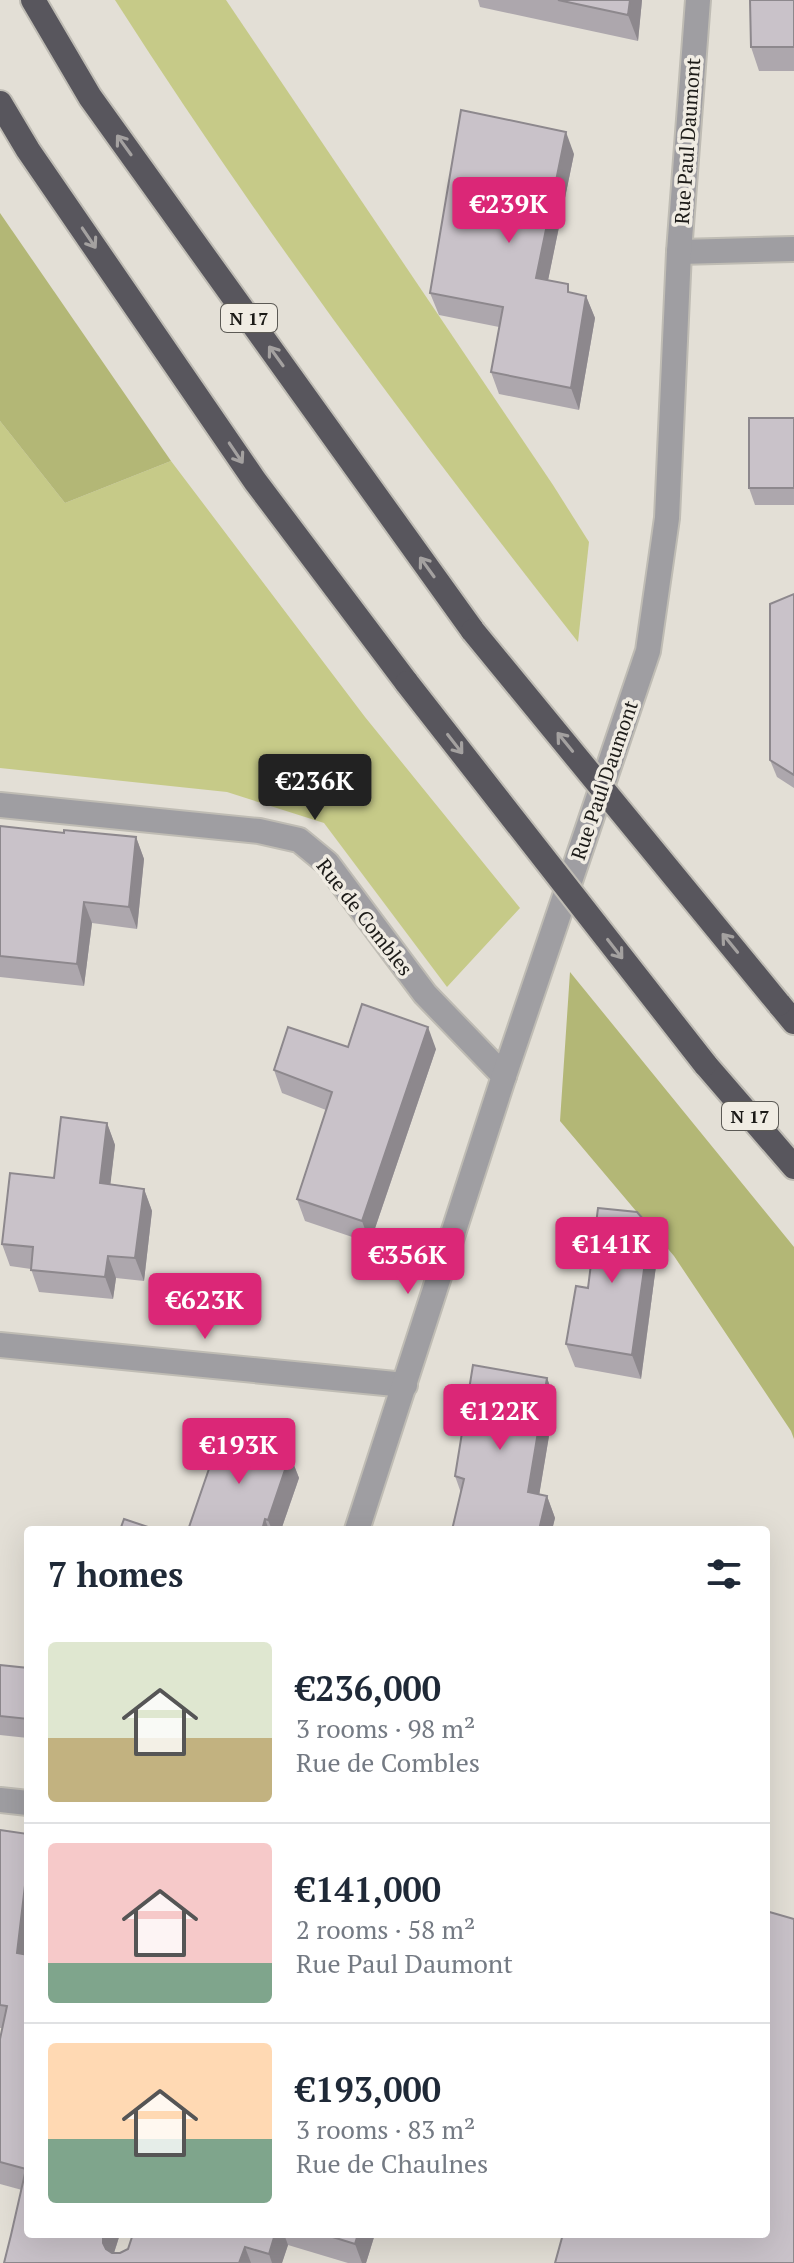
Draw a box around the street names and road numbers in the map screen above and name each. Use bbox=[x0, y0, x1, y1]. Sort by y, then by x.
street label: Rue Paul Daumont bbox=[668, 56, 706, 225]
road number: N 17 bbox=[221, 304, 277, 332]
street label: Rue Paul Daumont bbox=[564, 696, 644, 863]
street label: Rue de Combles bbox=[311, 853, 419, 981]
road number: N 17 bbox=[722, 1102, 778, 1130]

